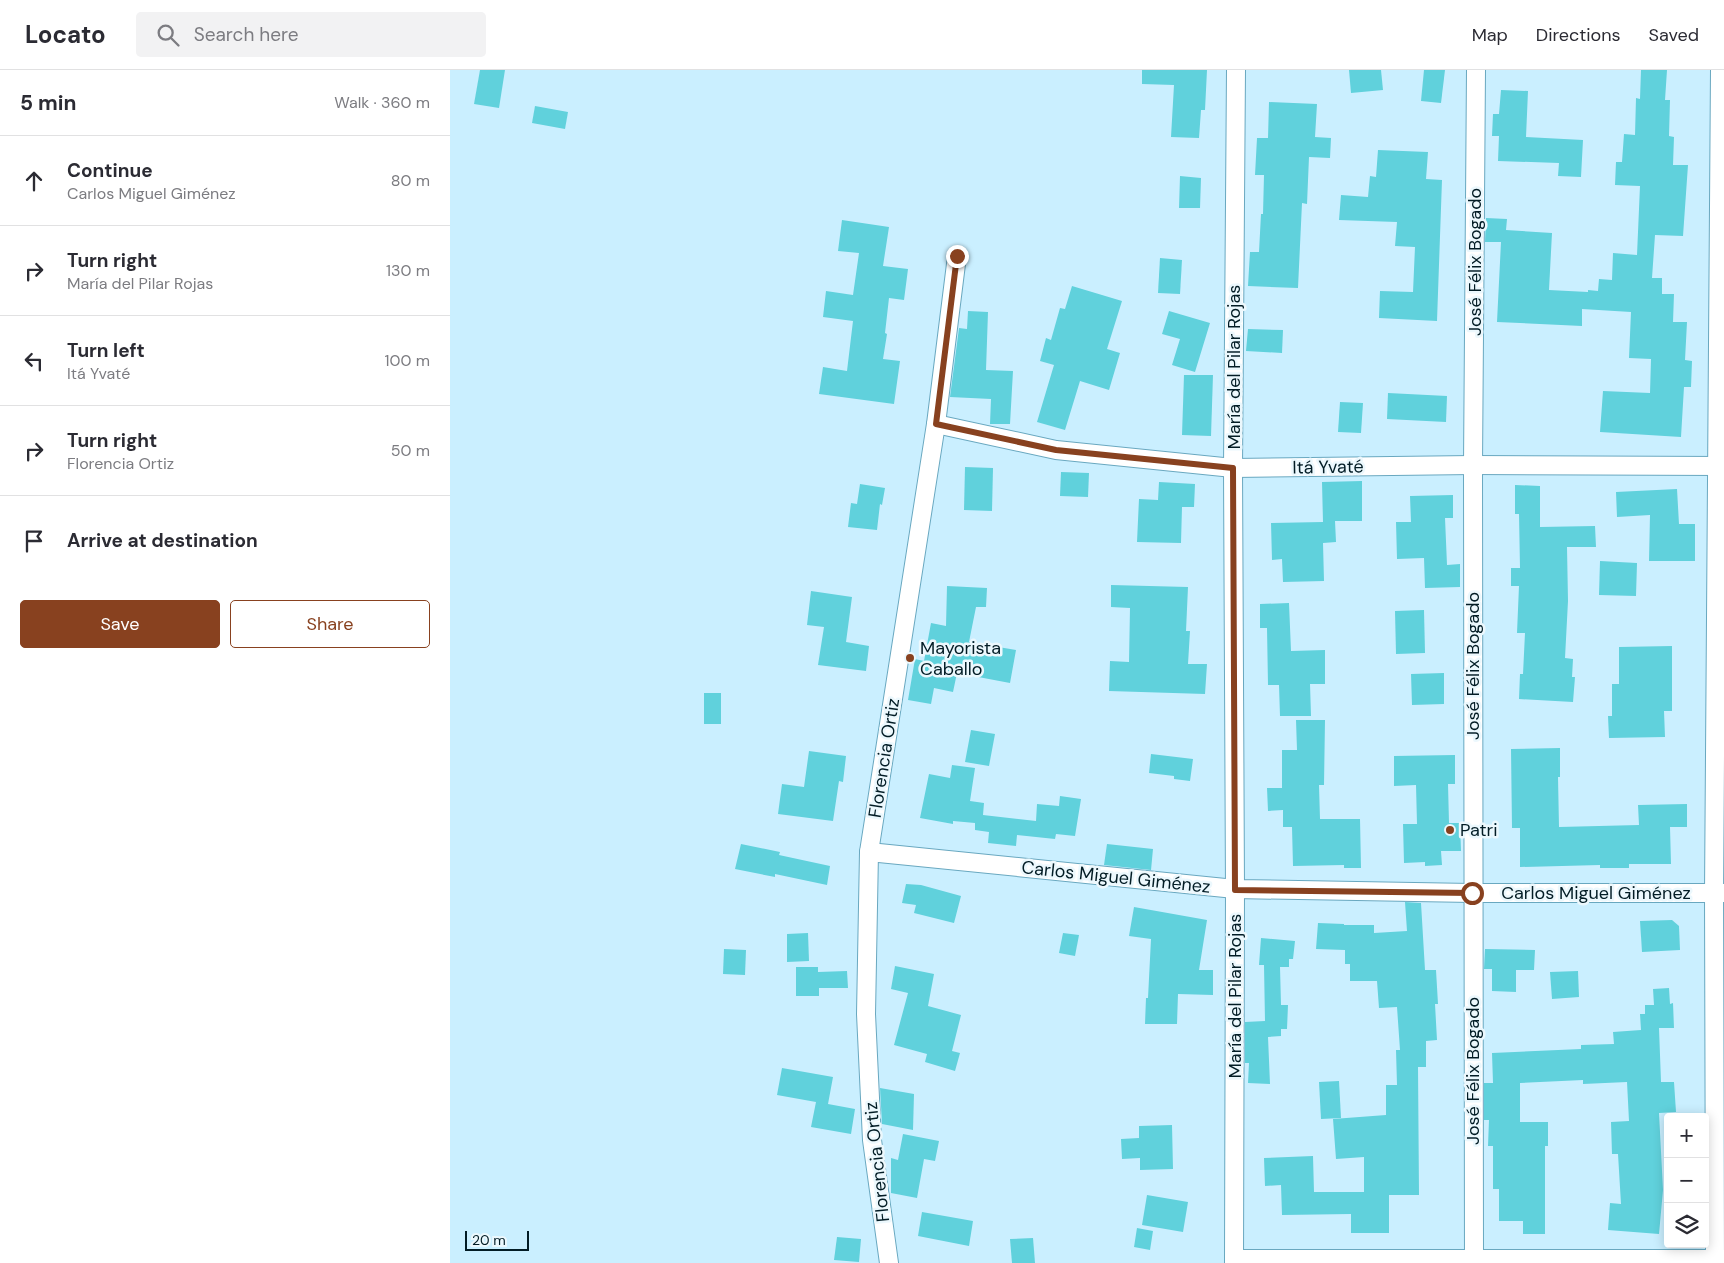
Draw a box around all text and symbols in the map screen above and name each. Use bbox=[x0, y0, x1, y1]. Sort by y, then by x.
search box bbox=[136, 12, 486, 57]
text: Locato bbox=[25, 19, 106, 50]
icon: search bbox=[154, 21, 182, 49]
text: Search here bbox=[194, 22, 299, 47]
text: Map bbox=[1472, 23, 1508, 47]
text: Directions bbox=[1536, 23, 1621, 47]
text: Saved bbox=[1649, 23, 1699, 47]
text: 5 min bbox=[20, 89, 76, 117]
text: Walk · 360 m bbox=[334, 92, 430, 113]
text: Continue bbox=[67, 158, 153, 183]
icon: ahead bbox=[20, 167, 48, 195]
text: 80 m bbox=[391, 170, 430, 191]
text: Carlos Miguel Giménez bbox=[67, 183, 236, 204]
street label: José Félix Bogado bbox=[1463, 188, 1487, 336]
route end bbox=[946, 245, 969, 268]
text: Turn right bbox=[67, 248, 157, 273]
icon: right bbox=[20, 257, 48, 285]
text: 130 m bbox=[386, 260, 430, 281]
text: María del Pilar Rojas bbox=[67, 273, 213, 294]
street label: María del Pilar Rojas bbox=[1222, 285, 1246, 449]
text: Turn left bbox=[67, 338, 145, 363]
icon: left bbox=[20, 347, 48, 375]
text: 100 m bbox=[385, 350, 430, 371]
text: Itá Yvaté bbox=[67, 363, 130, 384]
text: Turn right bbox=[67, 428, 157, 453]
icon: right bbox=[20, 437, 48, 465]
text: 50 m bbox=[391, 440, 430, 461]
text: Florencia Ortiz bbox=[67, 453, 174, 474]
street label: Itá Yvaté bbox=[1292, 454, 1364, 480]
icon: arrive bbox=[20, 527, 48, 555]
text: Arrive at destination bbox=[67, 528, 258, 553]
street label: José Félix Bogado bbox=[1461, 592, 1485, 740]
button: Save bbox=[20, 600, 220, 648]
button: Share bbox=[230, 600, 430, 648]
place label: Mayorista Caballo bbox=[920, 636, 1001, 681]
marker: Mayorista Caballo bbox=[904, 652, 916, 664]
street label: Florencia Ortiz bbox=[863, 697, 905, 819]
place label: Patri bbox=[1460, 818, 1498, 842]
marker: Patri bbox=[1444, 824, 1456, 836]
street label: Carlos Miguel Giménez bbox=[1020, 855, 1212, 899]
street label: Carlos Miguel Giménez bbox=[1501, 881, 1691, 905]
route start bbox=[1461, 882, 1484, 905]
street label: María del Pilar Rojas bbox=[1223, 914, 1247, 1078]
street label: José Félix Bogado bbox=[1461, 997, 1485, 1145]
street label: Florencia Ortiz bbox=[859, 1101, 895, 1223]
map controls bbox=[1664, 1113, 1709, 1248]
button: + bbox=[1664, 1113, 1709, 1158]
button: − bbox=[1664, 1158, 1709, 1203]
button: layers bbox=[1664, 1203, 1709, 1248]
scale bar bbox=[465, 1228, 529, 1251]
text: 20 m bbox=[472, 1231, 506, 1249]

